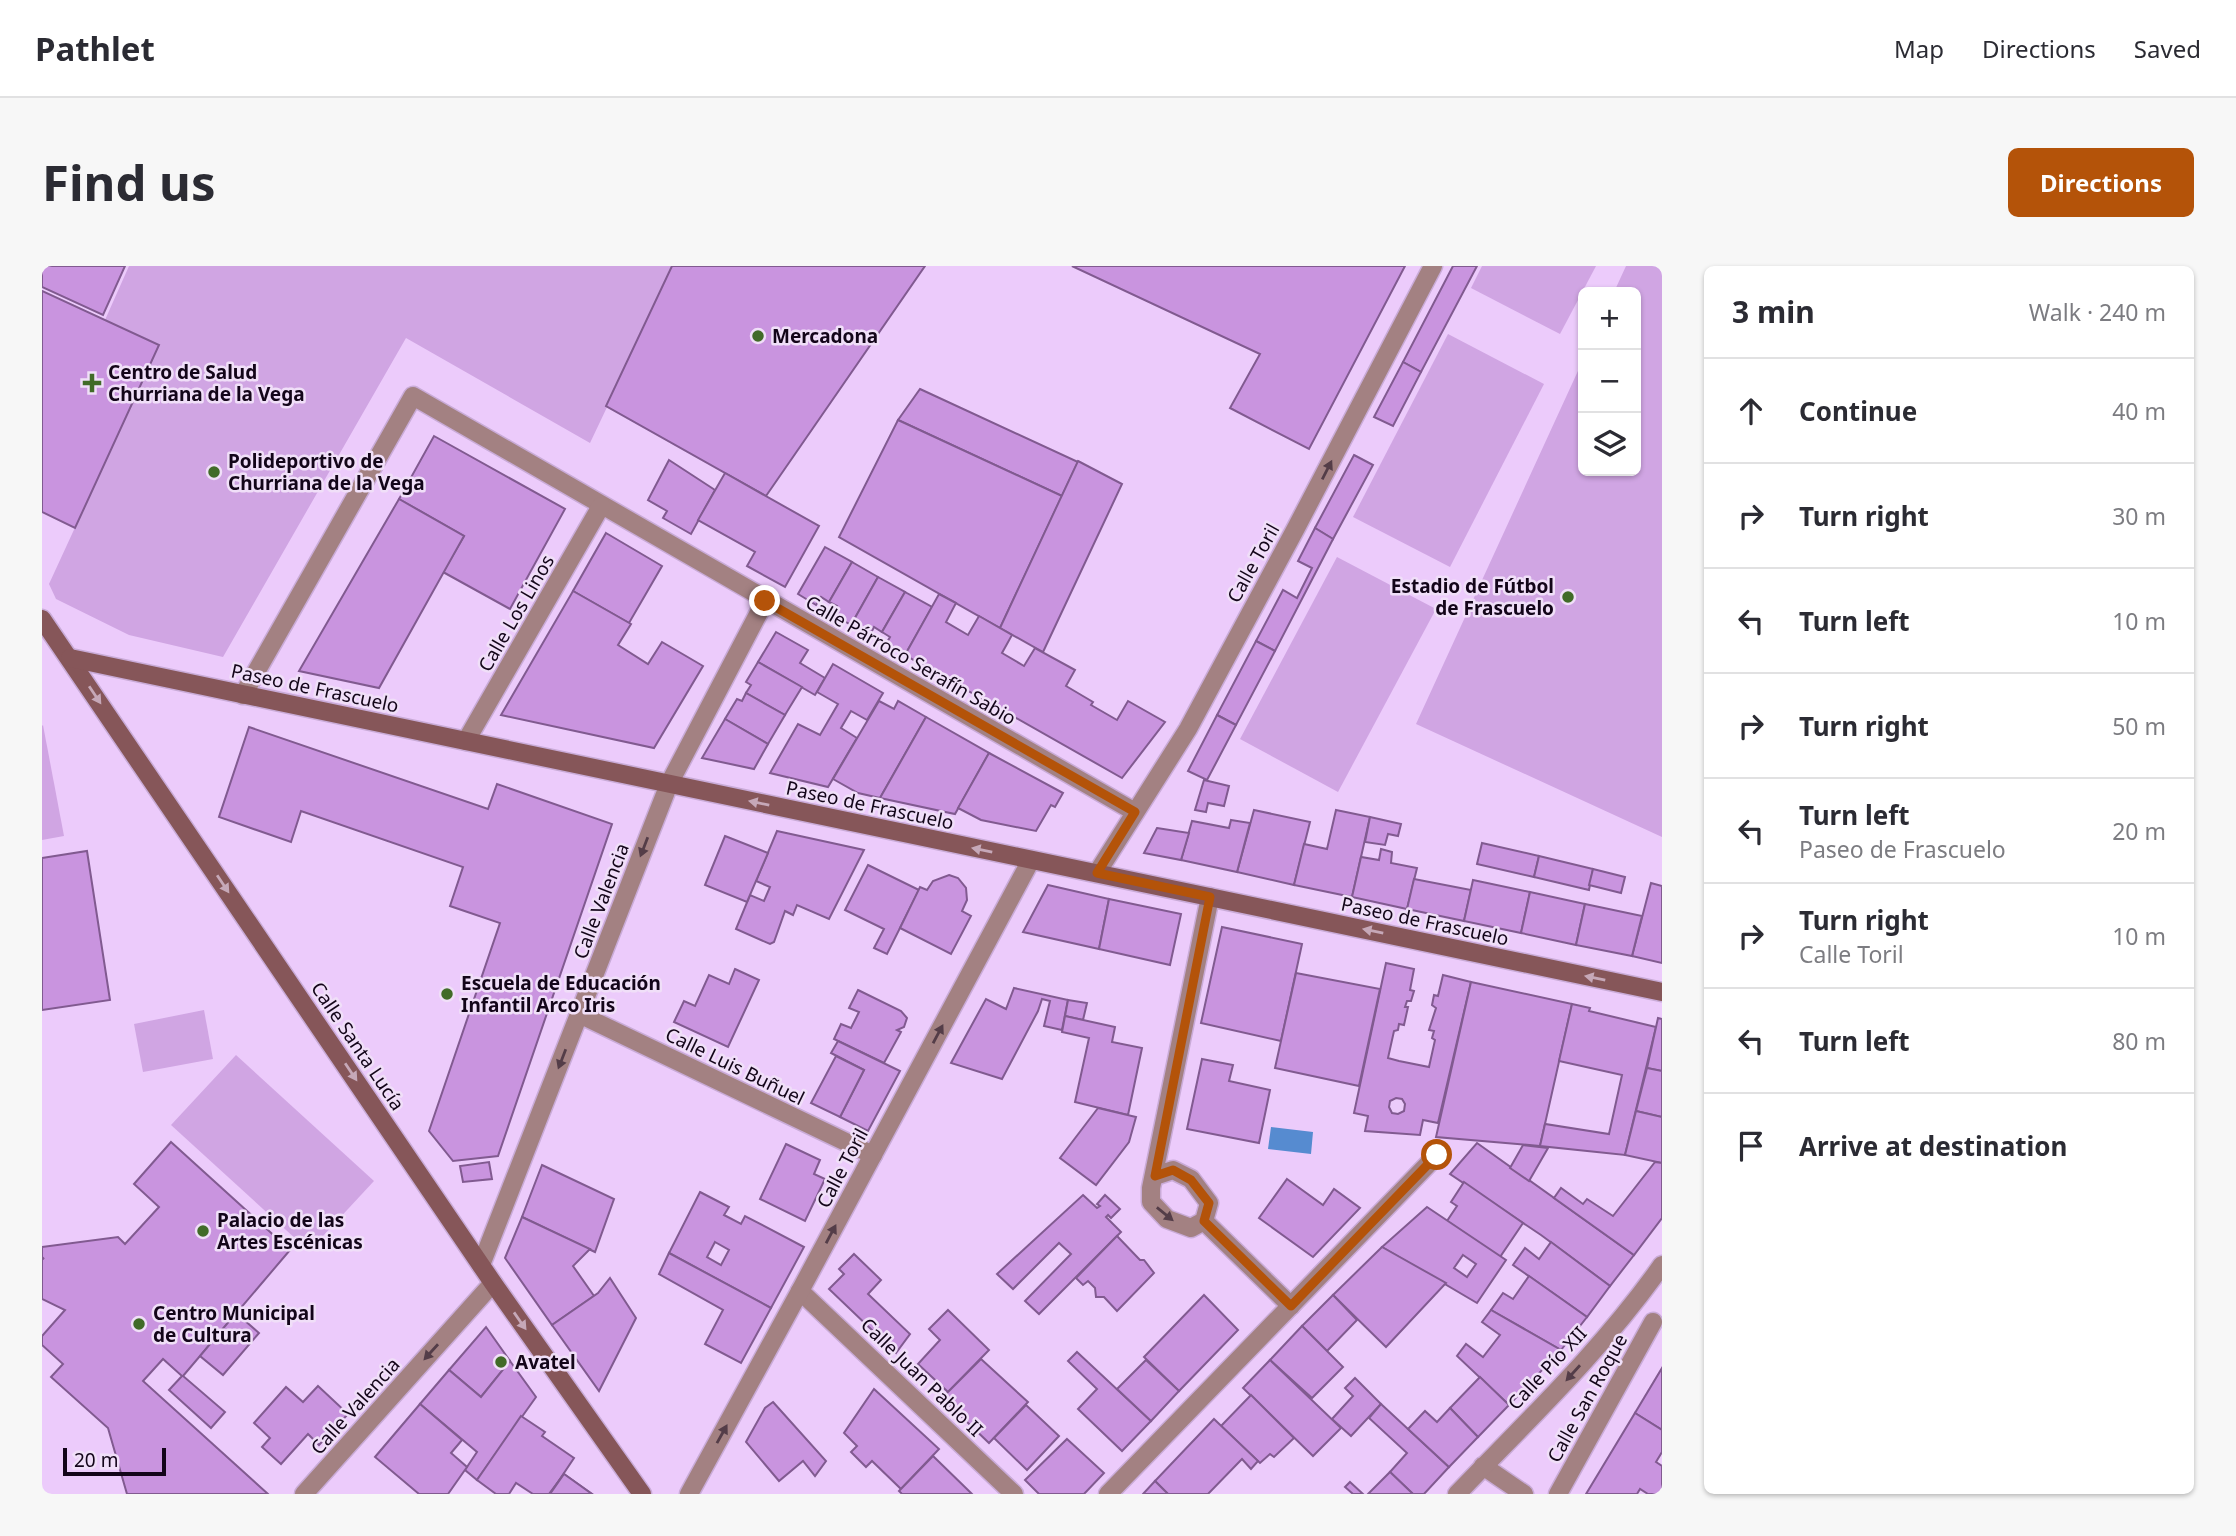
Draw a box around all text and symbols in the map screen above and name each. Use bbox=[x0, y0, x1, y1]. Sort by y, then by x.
text: Pathlet bbox=[35, 26, 155, 71]
text: Map bbox=[1894, 32, 1944, 65]
text: Directions bbox=[1982, 32, 2096, 65]
text: Saved bbox=[2134, 32, 2201, 65]
button: Directions bbox=[2008, 148, 2194, 217]
text: Find us bbox=[42, 149, 216, 215]
map controls bbox=[1578, 287, 1641, 476]
button: + bbox=[1578, 287, 1641, 350]
text: 3 min bbox=[1732, 291, 1815, 332]
text: Walk · 240 m bbox=[2029, 296, 2166, 328]
place label: Mercadona bbox=[772, 323, 878, 349]
marker: Mercadona bbox=[750, 328, 766, 344]
button: − bbox=[1578, 350, 1641, 413]
place label: Centro de Salud Churriana de la Vega bbox=[108, 359, 305, 407]
marker: Centro de Salud Churriana de la Vega bbox=[82, 373, 102, 393]
icon: ahead bbox=[1732, 392, 1770, 430]
text: Continue bbox=[1799, 393, 1917, 429]
text: 40 m bbox=[2112, 395, 2166, 427]
button: layers bbox=[1578, 413, 1641, 476]
place label: Polideportivo de Churriana de la Vega bbox=[228, 448, 425, 496]
one-way arrow bbox=[1321, 460, 1333, 480]
marker: Polideportivo de Churriana de la Vega bbox=[206, 464, 222, 480]
icon: right bbox=[1732, 497, 1770, 535]
text: Turn right bbox=[1799, 498, 1929, 534]
text: 30 m bbox=[2112, 500, 2166, 532]
street label: Calle Toril bbox=[1221, 519, 1285, 607]
street label: Calle Los Linos bbox=[472, 550, 560, 676]
place label: Estadio de Fútbol de Frascuelo bbox=[1391, 573, 1554, 621]
route end bbox=[749, 585, 780, 616]
street label: Calle Párroco Serafín Sabio bbox=[801, 589, 1021, 731]
marker: Estadio de Fútbol de Frascuelo bbox=[1560, 589, 1576, 605]
icon: left bbox=[1732, 602, 1770, 640]
text: Turn left bbox=[1799, 603, 1910, 639]
text: 10 m bbox=[2112, 605, 2166, 637]
street label: Paseo de Frascuelo bbox=[229, 658, 401, 718]
one-way arrow bbox=[88, 686, 102, 704]
icon: right bbox=[1732, 707, 1770, 745]
text: Turn right bbox=[1799, 708, 1929, 744]
text: 50 m bbox=[2112, 710, 2166, 742]
street label: Paseo de Frascuelo bbox=[784, 775, 956, 835]
one-way arrow bbox=[748, 797, 770, 808]
text: Turn left bbox=[1799, 797, 1910, 833]
icon: left bbox=[1732, 812, 1770, 850]
text: 20 m bbox=[2112, 815, 2166, 847]
text: Paseo de Frascuelo bbox=[1799, 833, 2006, 865]
one-way arrow bbox=[639, 837, 650, 858]
street label: Calle Valencia bbox=[567, 839, 635, 963]
one-way arrow bbox=[971, 844, 993, 855]
one-way arrow bbox=[216, 875, 230, 893]
street label: Paseo de Frascuelo bbox=[1339, 891, 1511, 951]
text: Turn right bbox=[1799, 902, 1929, 938]
icon: right bbox=[1732, 917, 1770, 955]
text: 10 m bbox=[2112, 920, 2166, 952]
one-way arrow bbox=[1362, 926, 1384, 937]
text: Calle Toril bbox=[1799, 938, 1904, 970]
place label: Escuela de Educación Infantil Arco Iris bbox=[461, 970, 661, 1018]
one-way arrow bbox=[1584, 973, 1606, 984]
street label: Calle Santa Lucía bbox=[305, 977, 411, 1115]
marker: Escuela de Educación Infantil Arco Iris bbox=[439, 986, 455, 1002]
street label: Calle Luis Buñuel bbox=[661, 1021, 809, 1111]
icon: left bbox=[1732, 1022, 1770, 1060]
text: Turn left bbox=[1799, 1023, 1910, 1059]
one-way arrow bbox=[932, 1024, 944, 1044]
text: 80 m bbox=[2112, 1025, 2166, 1057]
one-way arrow bbox=[556, 1049, 567, 1070]
one-way arrow bbox=[344, 1062, 357, 1082]
street label: Calle Toril bbox=[810, 1124, 874, 1212]
icon: arrive bbox=[1732, 1127, 1770, 1165]
text: Arrive at destination bbox=[1799, 1128, 2068, 1164]
route start bbox=[1421, 1139, 1452, 1170]
place label: Palacio de las Artes Escénicas bbox=[217, 1207, 363, 1255]
one-way arrow bbox=[1155, 1207, 1173, 1222]
marker: Palacio de las Artes Escénicas bbox=[195, 1223, 211, 1239]
one-way arrow bbox=[824, 1224, 836, 1244]
place label: Centro Municipal de Cultura bbox=[153, 1300, 315, 1348]
one-way arrow bbox=[513, 1312, 527, 1330]
street label: Calle Juan Pablo II bbox=[855, 1312, 989, 1442]
marker: Centro Municipal de Cultura bbox=[131, 1316, 147, 1332]
street label: Calle Pío XII bbox=[1502, 1321, 1592, 1415]
street label: Calle San Roque bbox=[1541, 1329, 1633, 1467]
one-way arrow bbox=[423, 1343, 439, 1361]
place label: Avatel bbox=[515, 1349, 576, 1375]
street label: Calle Valencia bbox=[305, 1352, 405, 1460]
marker: Avatel bbox=[493, 1354, 509, 1370]
one-way arrow bbox=[1565, 1364, 1581, 1382]
one-way arrow bbox=[716, 1424, 728, 1444]
scale bar bbox=[63, 1445, 166, 1477]
text: 20 m bbox=[74, 1447, 118, 1473]

